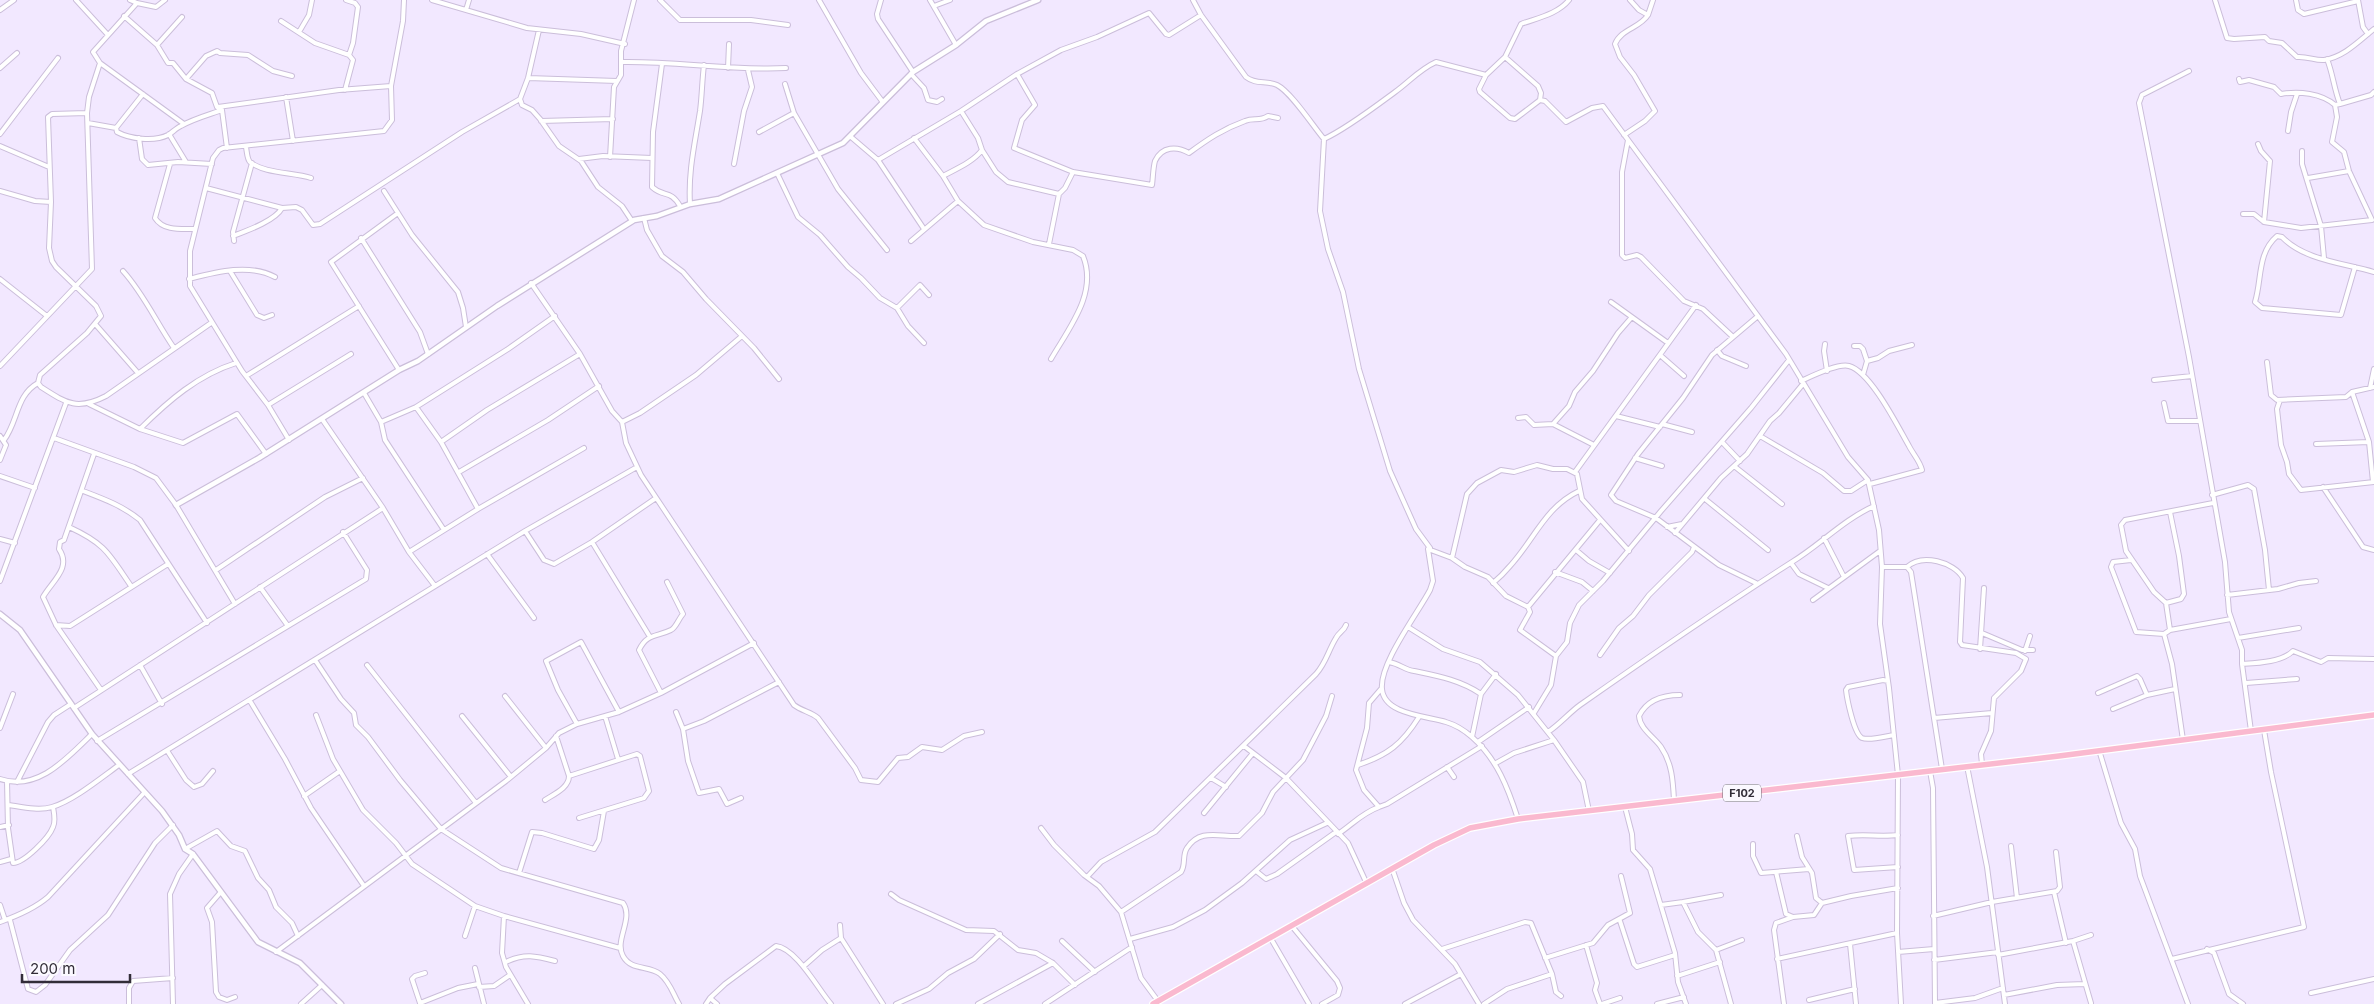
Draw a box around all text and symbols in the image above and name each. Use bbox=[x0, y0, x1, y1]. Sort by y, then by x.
road number: F102 bbox=[1723, 784, 1761, 801]
scale bar bbox=[22, 952, 130, 984]
text: 200 m bbox=[30, 959, 75, 978]

